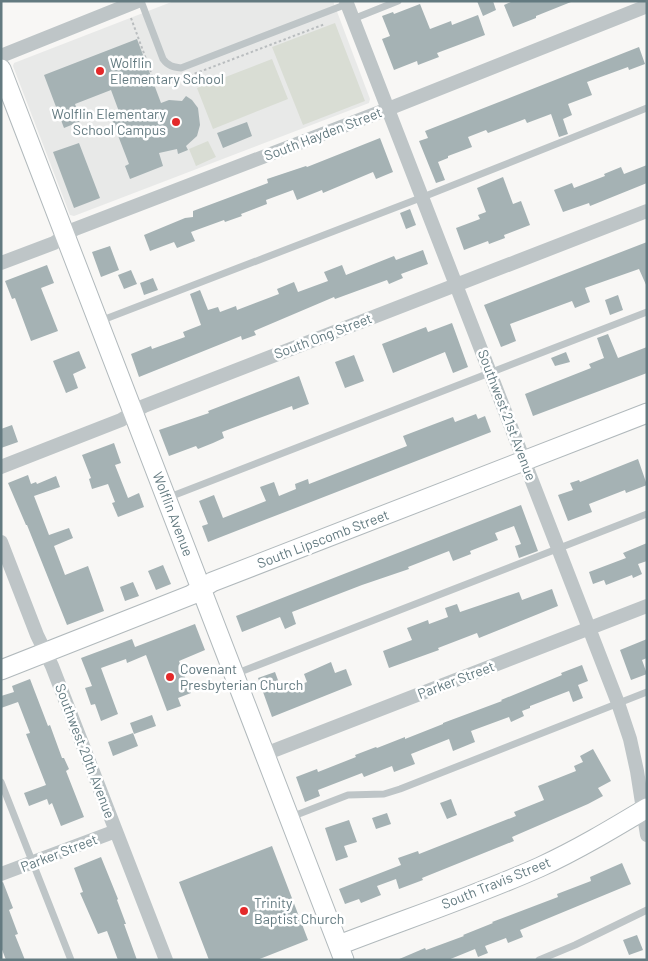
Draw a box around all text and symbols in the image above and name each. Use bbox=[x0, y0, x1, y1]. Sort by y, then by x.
place label: Wolflin Elementary School bbox=[110, 54, 224, 87]
marker: Wolflin Elementary School bbox=[94, 65, 106, 77]
street label: South Hayden Street bbox=[261, 103, 384, 164]
place label: Wolflin Elementary School Campus bbox=[52, 105, 167, 138]
marker: Wolflin Elementary School Campus bbox=[170, 116, 182, 128]
street label: South Ong Street bbox=[271, 309, 374, 362]
street label: Southwest 21st Avenue bbox=[475, 347, 540, 483]
street label: Wolflin Avenue bbox=[150, 469, 197, 558]
street label: South Lipscomb Street bbox=[254, 506, 391, 572]
street label: Parker Street bbox=[415, 657, 497, 702]
place label: Covenant Presbyterian Church bbox=[180, 660, 303, 693]
marker: Covenant Presbyterian Church bbox=[164, 671, 176, 683]
street label: Southwest 20th Avenue bbox=[52, 681, 119, 821]
street label: Parker Street bbox=[18, 830, 100, 875]
street label: South Travis Street bbox=[439, 853, 553, 912]
place label: Trinity Baptist Church bbox=[254, 894, 344, 927]
marker: Trinity Baptist Church bbox=[238, 905, 250, 917]

